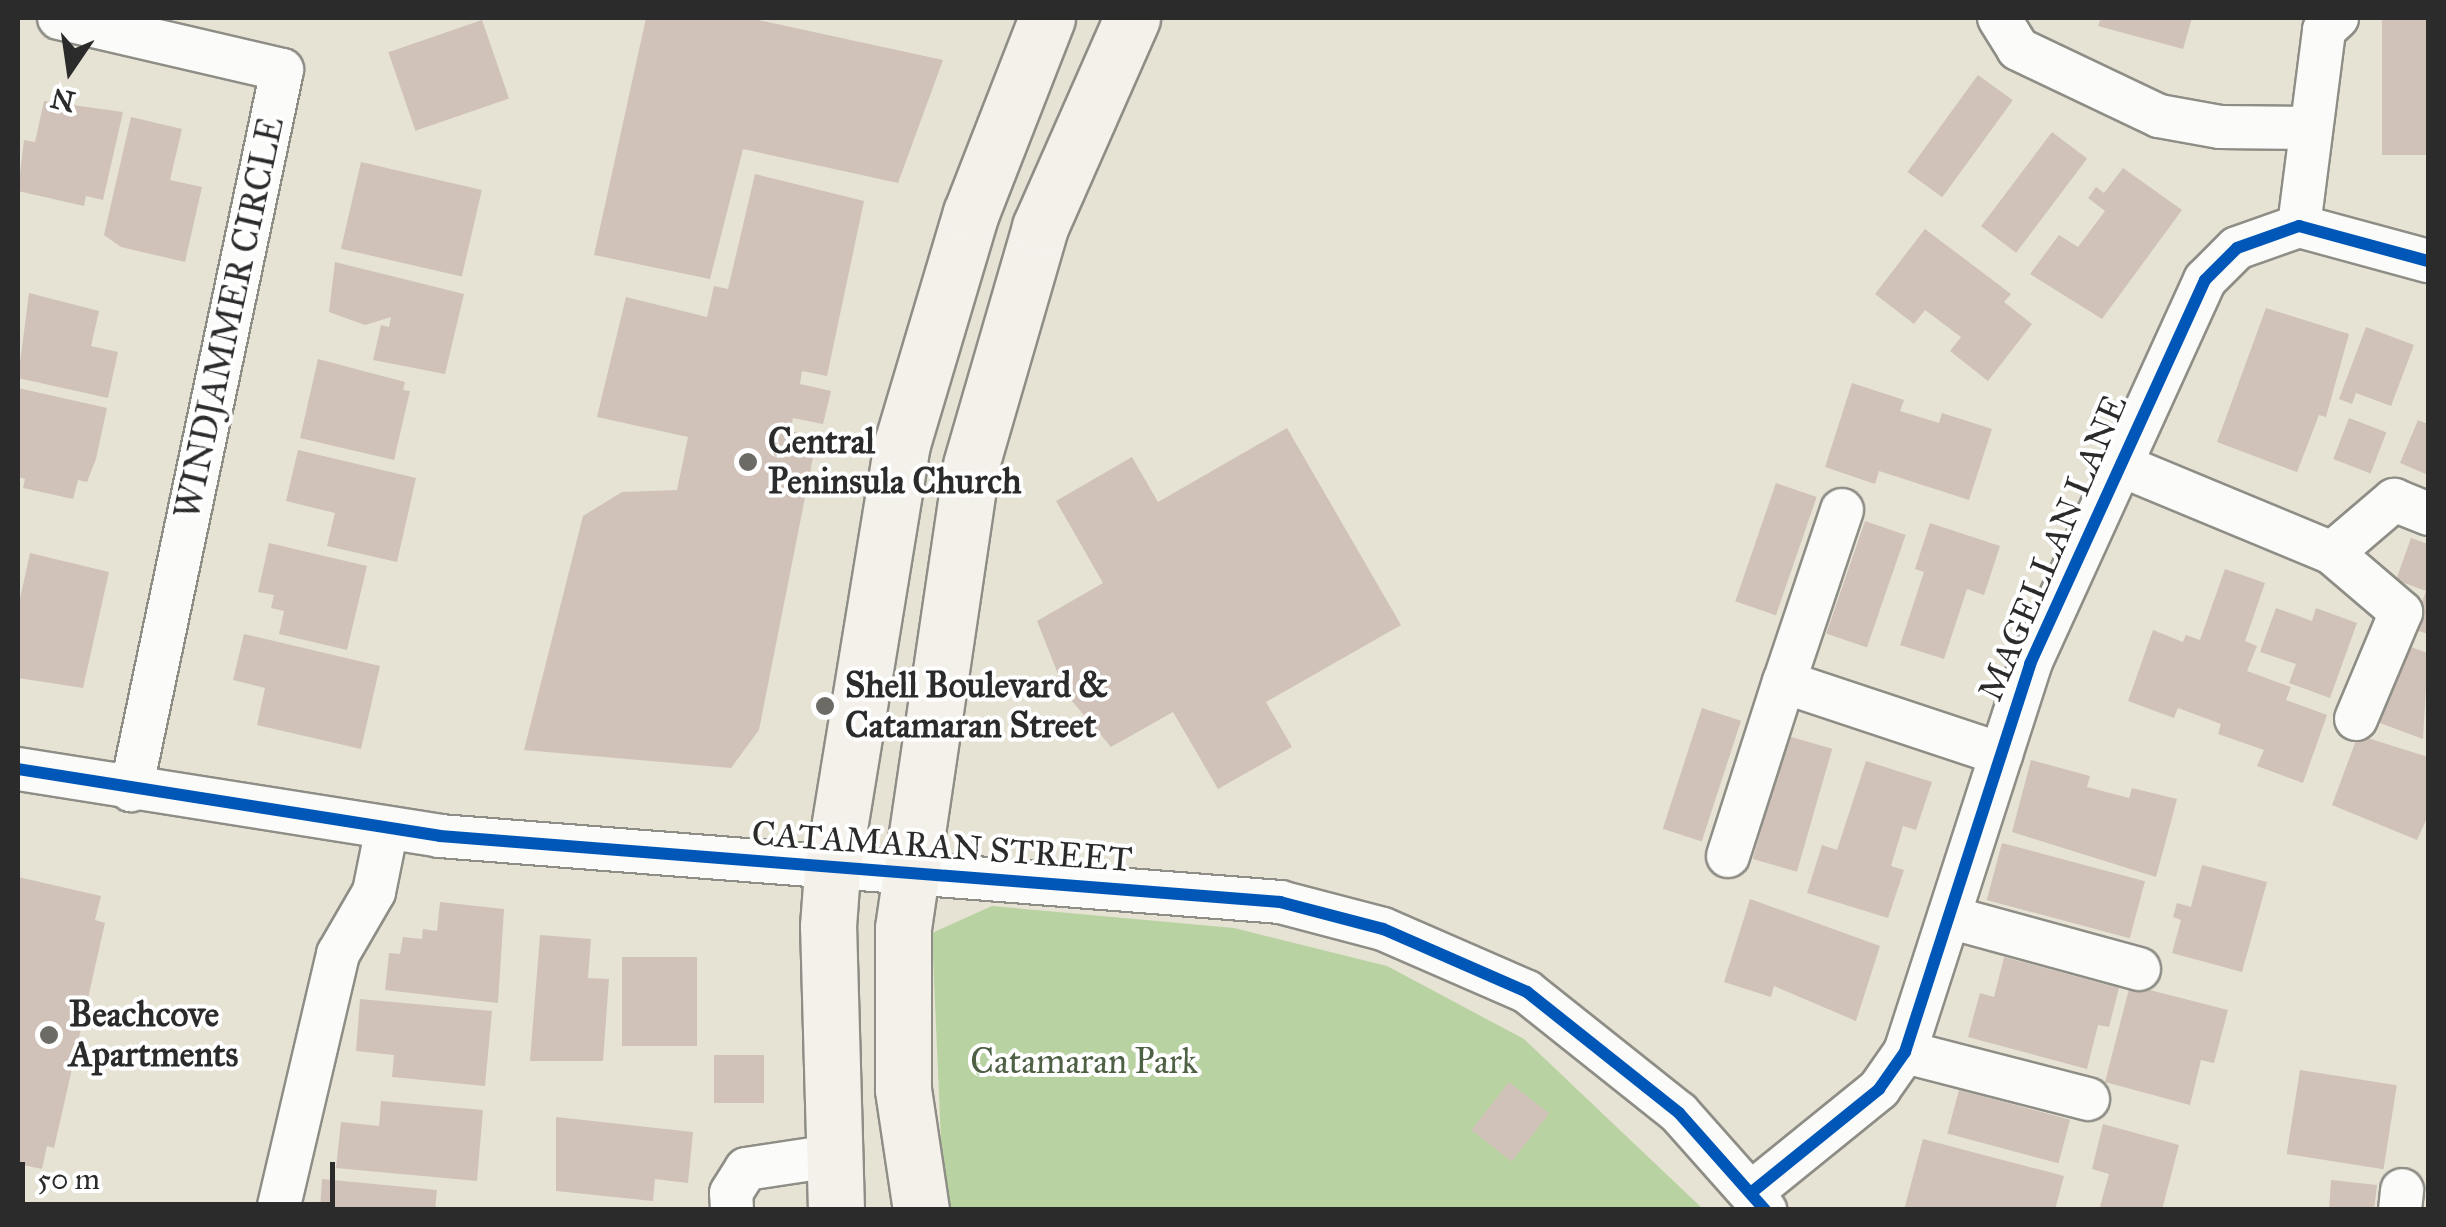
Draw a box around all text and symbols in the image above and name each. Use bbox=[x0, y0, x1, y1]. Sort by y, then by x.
north arrow bbox=[20, 20, 120, 120]
text: N bbox=[48, 80, 79, 119]
street label: WINDJAMMER CIRCLE bbox=[167, 113, 293, 523]
street label: MAGELLAN LANE bbox=[1970, 389, 2136, 707]
place label: Central Peninsula Church bbox=[768, 421, 1021, 503]
marker: Central Peninsula Church bbox=[737, 451, 759, 473]
place label: Shell Boulevard & Catamaran Street bbox=[845, 665, 1108, 747]
marker: Shell Boulevard & Catamaran Street bbox=[814, 695, 836, 717]
street label: CATAMARAN STREET bbox=[750, 813, 1134, 881]
place label: Beachcove Apartments bbox=[69, 994, 238, 1076]
marker: Beachcove Apartments bbox=[38, 1024, 60, 1046]
park label: Catamaran Park bbox=[970, 1041, 1198, 1083]
scale bar bbox=[25, 1142, 340, 1204]
text: 50 m bbox=[37, 1161, 100, 1197]

